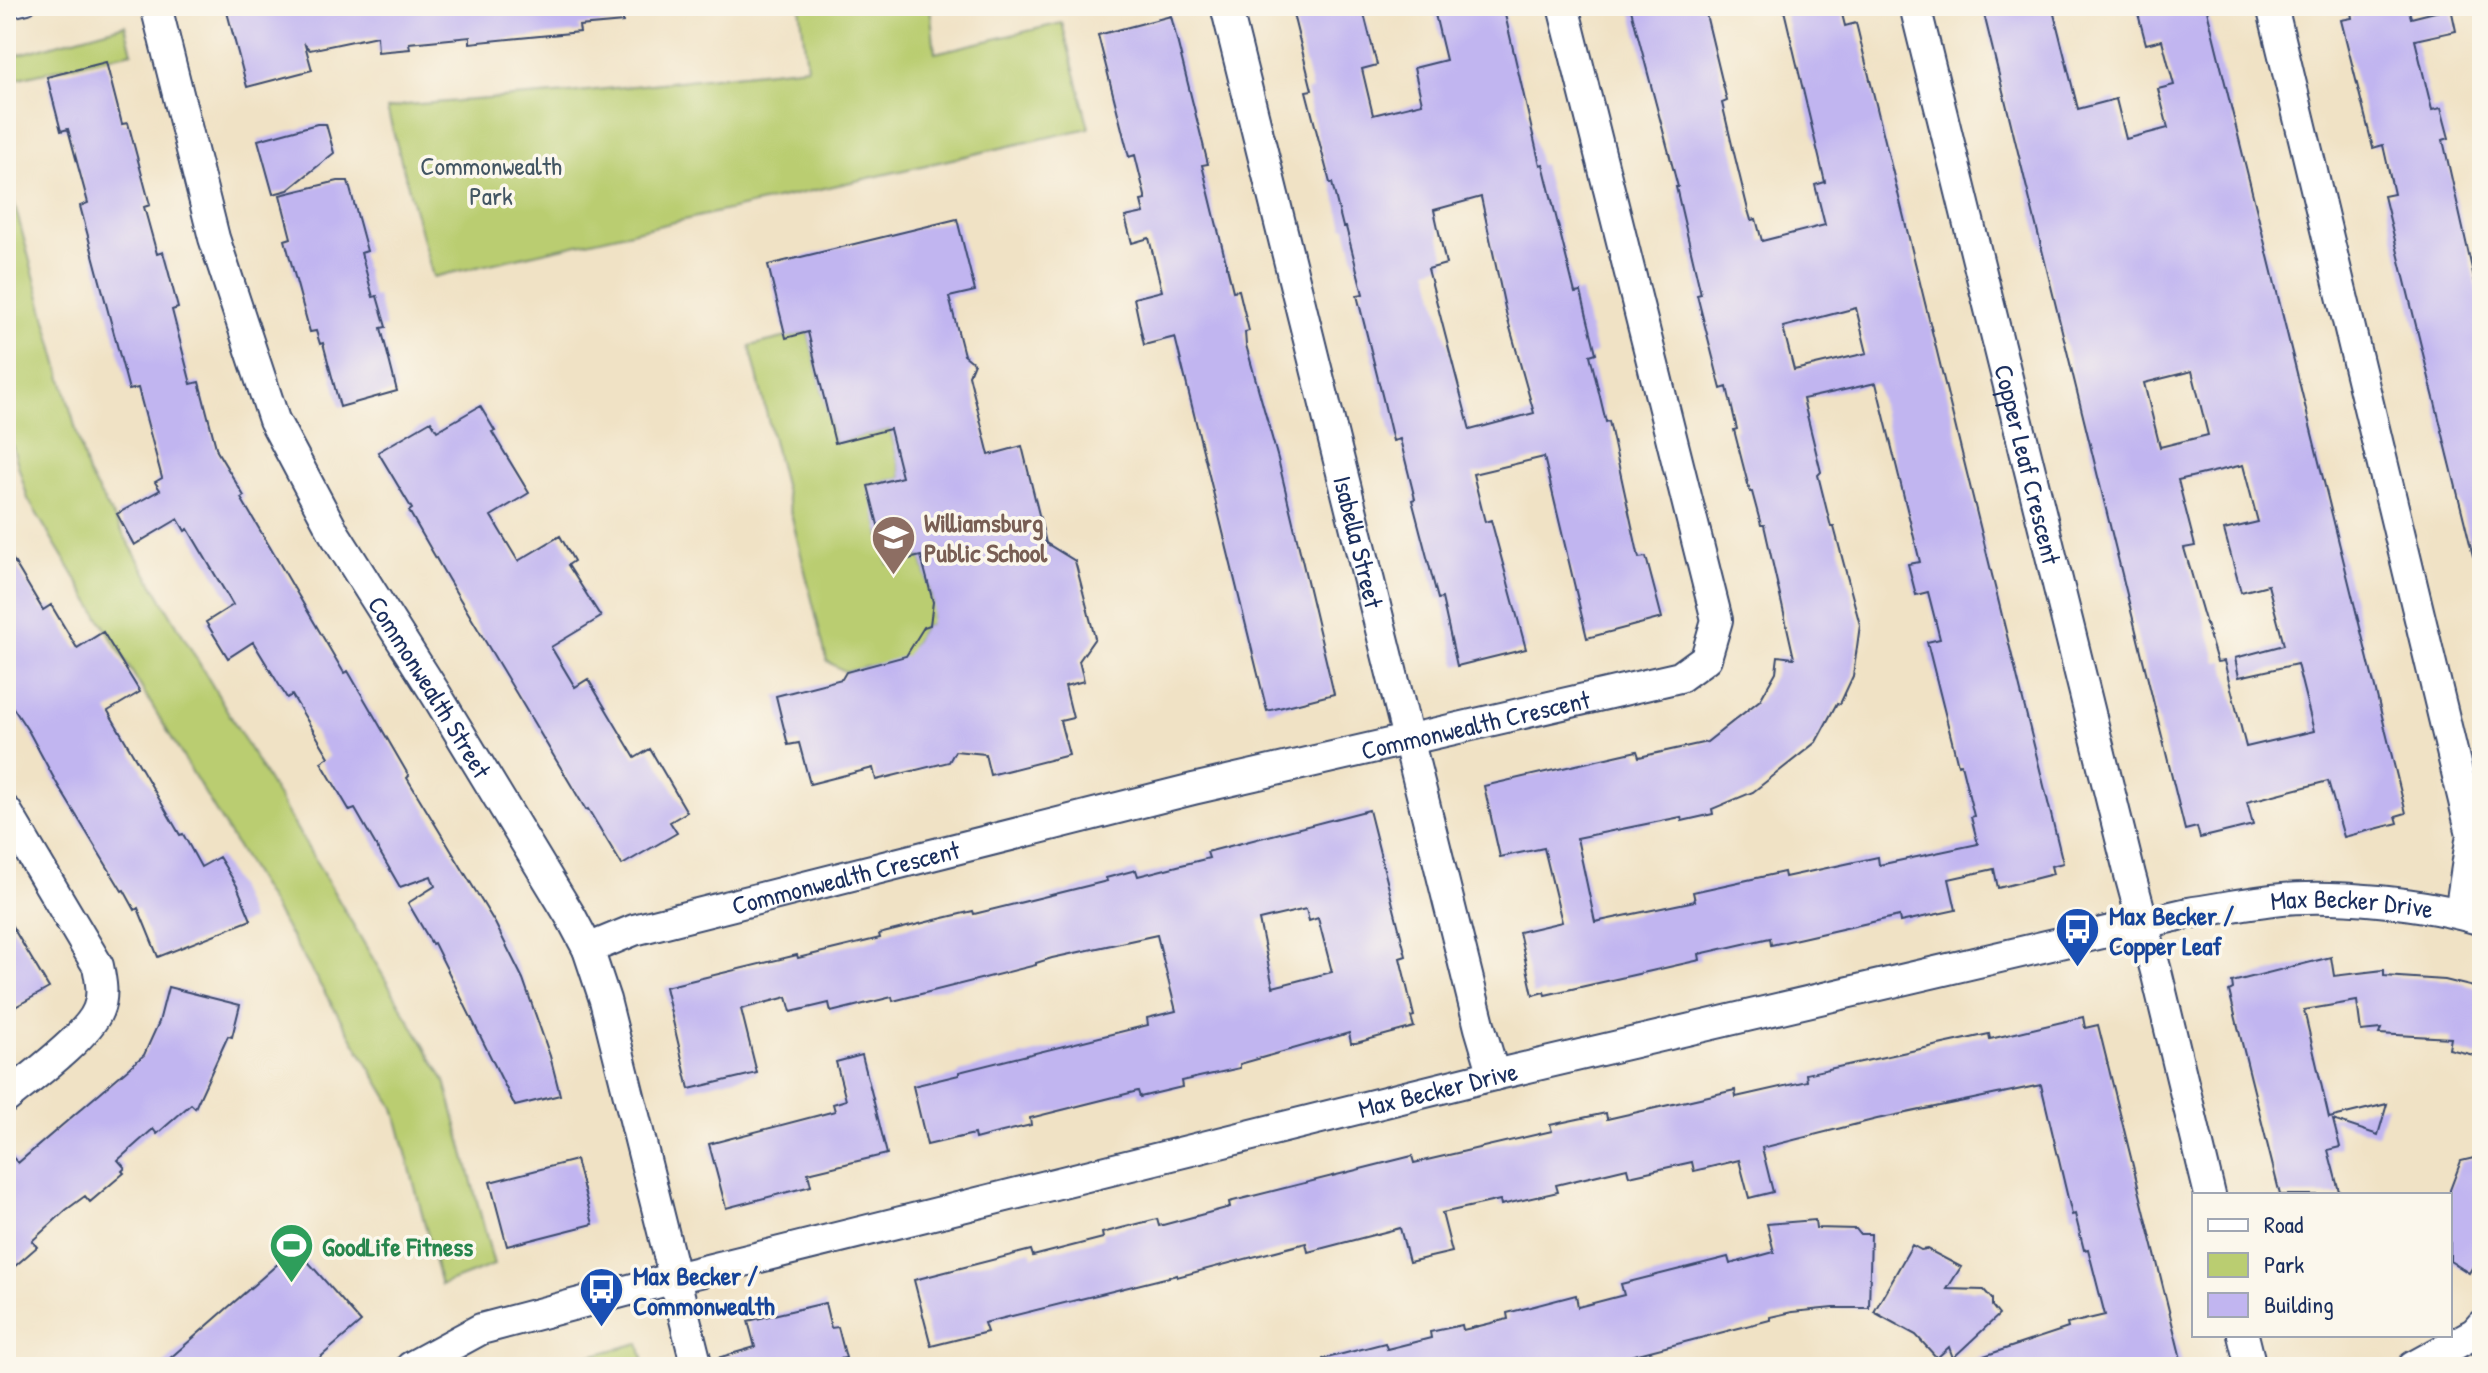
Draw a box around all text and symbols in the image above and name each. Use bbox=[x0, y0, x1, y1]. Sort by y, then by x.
park label: Commonwealth Park bbox=[420, 148, 562, 213]
street label: Copper Leaf Crescent bbox=[1987, 361, 2070, 569]
street label: Isabella Street bbox=[1326, 472, 1393, 613]
place label: Williamsburg Public School bbox=[924, 505, 1048, 570]
school or university icon: Williamsburg Public School bbox=[869, 513, 917, 576]
street label: Commonwealth Street bbox=[360, 589, 501, 785]
street label: Commonwealth Crescent bbox=[1358, 681, 1594, 767]
street label: Commonwealth Crescent bbox=[728, 831, 964, 922]
street label: Max Becker Drive bbox=[2269, 880, 2436, 926]
place label: Max Becker / Copper Leaf bbox=[2109, 898, 2234, 964]
bus stop icon: Max Becker / Copper Leaf bbox=[2054, 906, 2102, 969]
street label: Max Becker Drive bbox=[1354, 1053, 1521, 1126]
legend bbox=[2192, 1193, 2452, 1337]
text: Road bbox=[2264, 1208, 2303, 1240]
sports icon: GoodLife Fitness bbox=[267, 1222, 315, 1285]
place label: GoodLife Fitness bbox=[322, 1229, 473, 1264]
text: Park bbox=[2264, 1248, 2304, 1280]
place label: Max Becker / Commonwealth bbox=[633, 1258, 775, 1323]
bus stop icon: Max Becker / Commonwealth bbox=[578, 1266, 626, 1329]
text: Building bbox=[2264, 1288, 2334, 1320]

